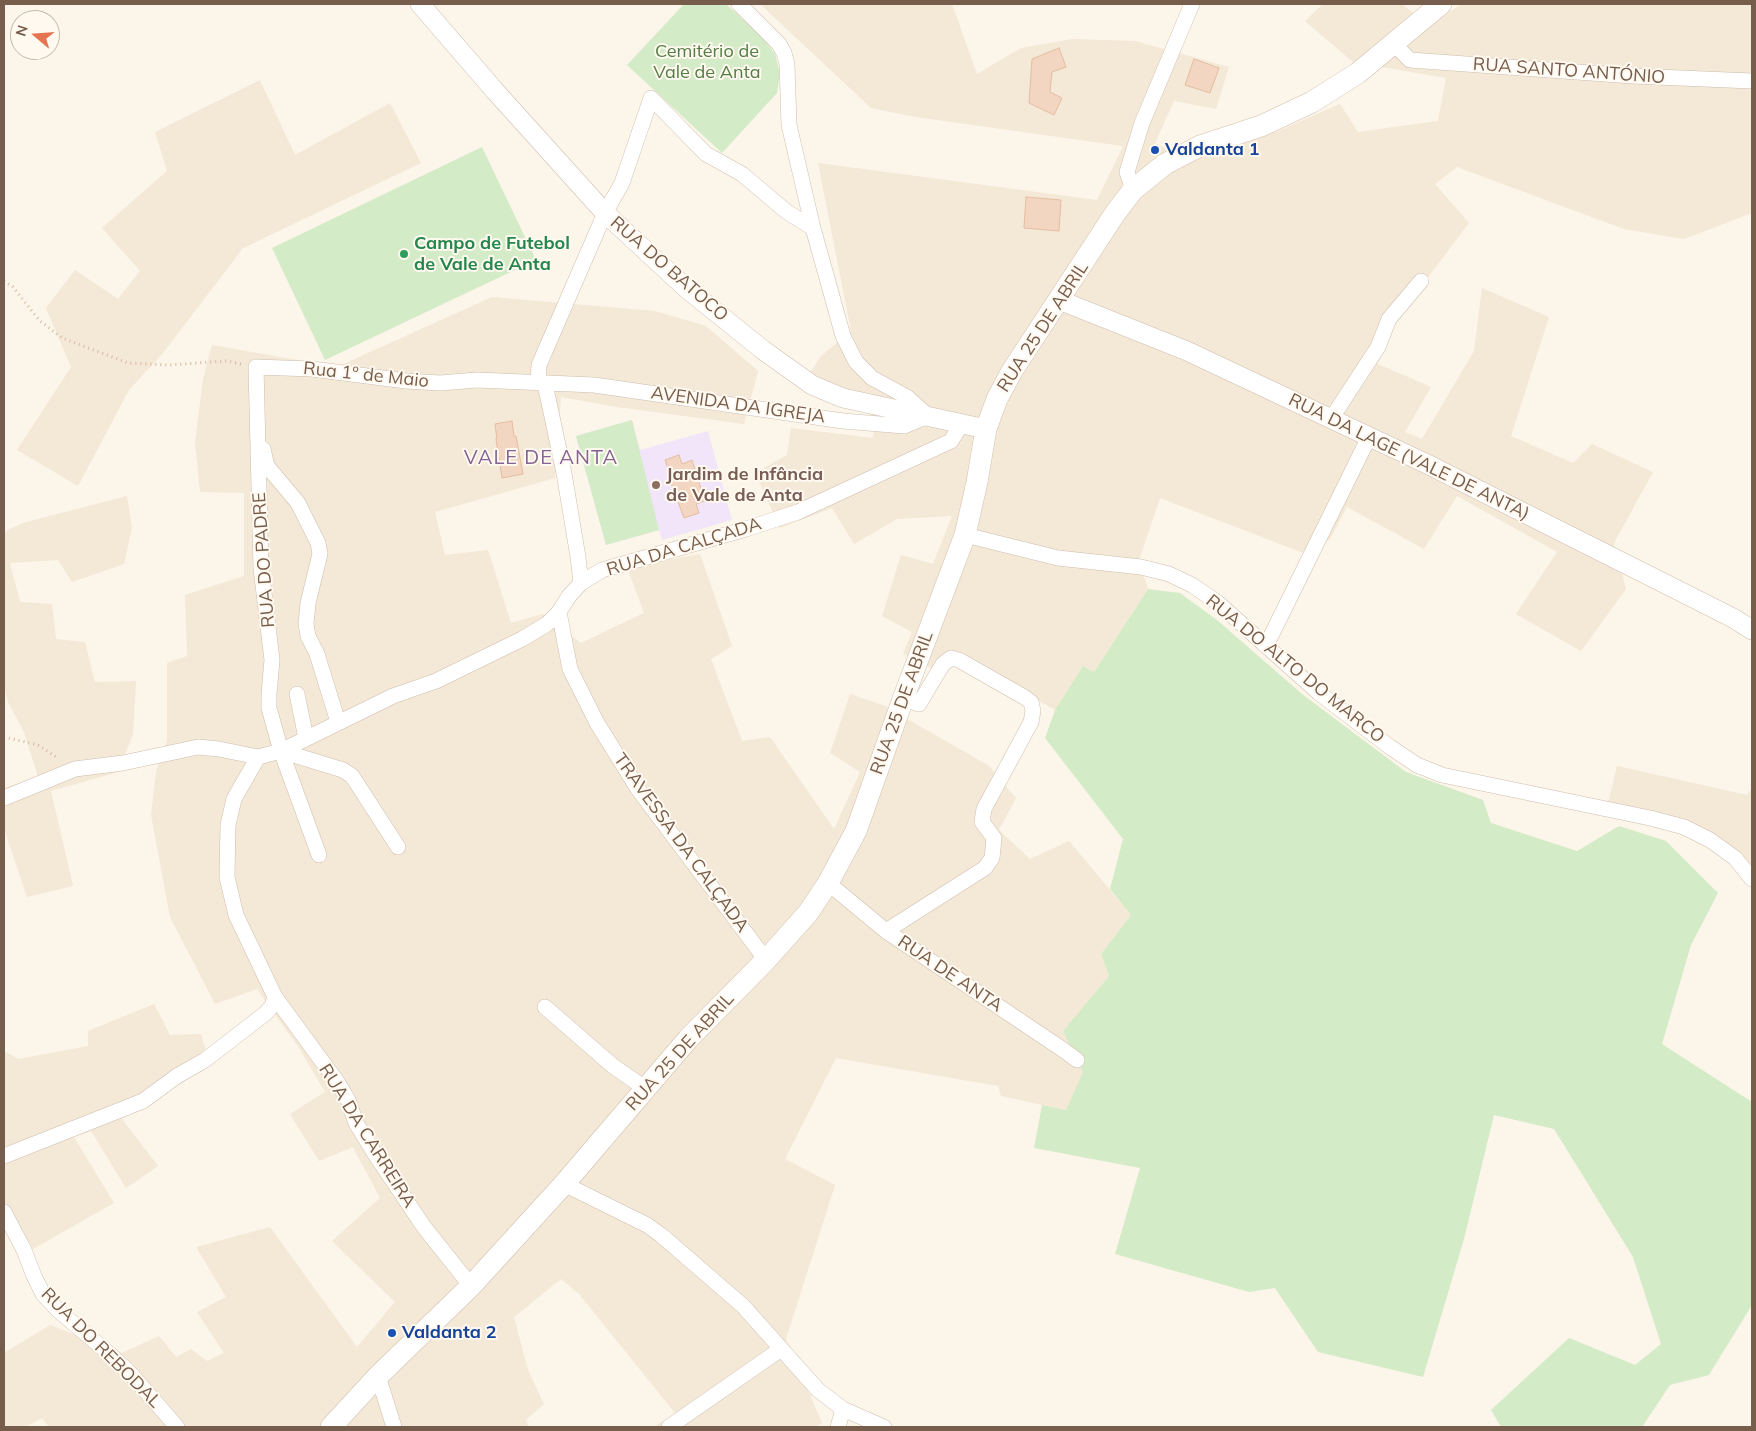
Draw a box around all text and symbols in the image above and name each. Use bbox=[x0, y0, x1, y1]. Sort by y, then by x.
north arrow bbox=[10, 10, 60, 60]
text: N bbox=[11, 23, 32, 38]
park label: Cemitério de Vale de Anta bbox=[653, 41, 761, 84]
street label: RUA SANTO ANTÓNIO bbox=[1472, 54, 1666, 88]
place label: Valdanta 1 bbox=[1165, 139, 1260, 161]
marker: Valdanta 1 bbox=[1149, 144, 1161, 156]
street label: RUA DO BATOCO bbox=[606, 212, 732, 326]
place label: Campo de Futebol de Vale de Anta bbox=[414, 233, 570, 276]
marker: Campo de Futebol de Vale de Anta bbox=[398, 248, 410, 260]
street label: RUA 25 DE ABRIL bbox=[993, 258, 1093, 396]
street label: Rua 1º de Maio bbox=[302, 358, 430, 392]
street label: AVENIDA DA IGREJA bbox=[649, 382, 827, 428]
street label: RUA DA LAGE (VALE DE ANTA) bbox=[1285, 389, 1533, 525]
district label: VALE DE ANTA bbox=[462, 446, 620, 470]
place label: Jardim de Infância de Vale de Anta bbox=[666, 464, 823, 506]
marker: Jardim de Infância de Vale de Anta bbox=[650, 479, 662, 491]
street label: RUA DO PADRE bbox=[248, 492, 280, 628]
street label: RUA DA CALÇADA bbox=[604, 513, 764, 581]
street label: RUA DO ALTO DO MARCO bbox=[1201, 590, 1389, 748]
street label: RUA 25 DE ABRIL bbox=[866, 628, 938, 778]
street label: TRAVESSA DA CALÇADA bbox=[609, 749, 753, 937]
street label: RUA DE ANTA bbox=[894, 931, 1006, 1017]
street label: RUA 25 DE ABRIL bbox=[622, 989, 738, 1115]
street label: RUA DA CARREIRA bbox=[314, 1060, 420, 1212]
street label: RUA DO REBODAL bbox=[36, 1283, 166, 1413]
place label: Valdanta 2 bbox=[402, 1322, 497, 1344]
marker: Valdanta 2 bbox=[386, 1327, 398, 1339]

